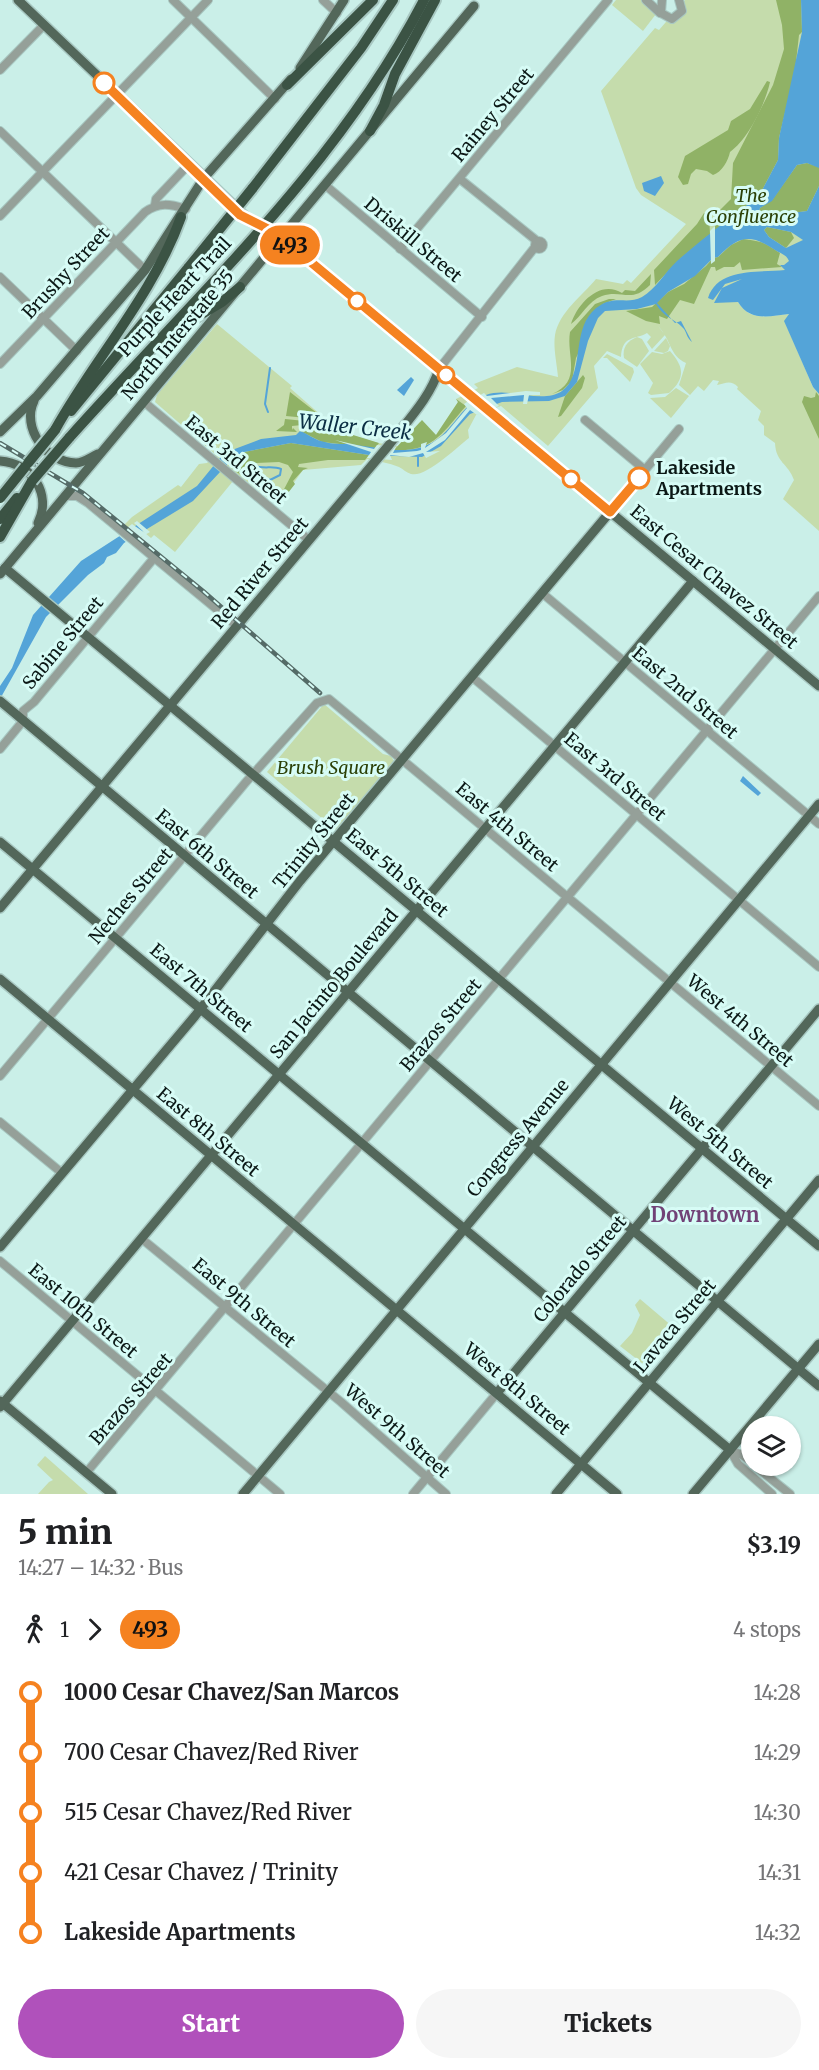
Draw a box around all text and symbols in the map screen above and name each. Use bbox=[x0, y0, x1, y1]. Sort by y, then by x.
street label: Rainey Street bbox=[447, 63, 539, 166]
unlabelled marker bbox=[93, 72, 115, 94]
park label: The Confluence bbox=[706, 184, 796, 228]
street label: Driskill Street bbox=[360, 192, 467, 287]
street label: Brushy Street bbox=[17, 222, 114, 323]
line badge: 493 bbox=[256, 226, 324, 264]
street label: Purple Heart Trail bbox=[113, 232, 236, 361]
text: 493 bbox=[272, 232, 308, 259]
street label: North Interstate 35 bbox=[116, 265, 239, 405]
unlabelled marker bbox=[348, 292, 366, 310]
unlabelled marker bbox=[437, 366, 455, 384]
water label: Waller Creek bbox=[297, 408, 413, 445]
street label: East 3rd Street bbox=[181, 410, 292, 509]
place label: Lakeside Apartments bbox=[655, 456, 762, 500]
marker: Lakeside Apartments bbox=[628, 467, 650, 489]
unlabelled marker bbox=[562, 470, 580, 488]
street label: East Cesar Chavez Street bbox=[626, 500, 803, 654]
street label: Red River Street bbox=[206, 512, 313, 633]
street label: Sabine Street bbox=[17, 592, 108, 694]
street label: East 2nd Street bbox=[628, 642, 743, 744]
street label: East 3rd Street bbox=[560, 727, 671, 826]
park label: Brush Square bbox=[277, 756, 385, 779]
street label: East 4th Street bbox=[451, 777, 563, 876]
street label: Trinity Street bbox=[268, 788, 359, 893]
street label: East 6th Street bbox=[151, 804, 263, 903]
street label: East 5th Street bbox=[342, 823, 453, 922]
street label: Neches Street bbox=[84, 843, 177, 948]
street label: San Jacinto Boulevard bbox=[264, 904, 403, 1063]
street label: East 7th Street bbox=[146, 938, 257, 1037]
street label: West 4th Street bbox=[682, 969, 798, 1072]
street label: Brazos Street bbox=[395, 973, 486, 1076]
street label: Congress Avenue bbox=[462, 1074, 574, 1201]
street label: East 8th Street bbox=[152, 1082, 264, 1181]
street label: West 5th Street bbox=[662, 1091, 778, 1194]
district label: Downtown bbox=[651, 1202, 760, 1227]
street label: Colorado Street bbox=[528, 1210, 631, 1327]
street label: East 9th Street bbox=[188, 1253, 300, 1352]
street label: East 10th Street bbox=[24, 1258, 143, 1363]
street label: Lavaca Street bbox=[629, 1274, 721, 1377]
street label: West 8th Street bbox=[459, 1337, 575, 1440]
street label: Brazos Street bbox=[84, 1348, 177, 1449]
street label: West 9th Street bbox=[339, 1378, 455, 1483]
map controls bbox=[741, 1416, 801, 1476]
button: layers bbox=[741, 1416, 801, 1476]
text: 5 min bbox=[18, 1512, 112, 1553]
text: $3.19 bbox=[746, 1531, 801, 1559]
text: 14:27 – 14:32 · Bus bbox=[18, 1555, 183, 1580]
icon: walk bbox=[18, 1613, 51, 1646]
icon: forward bbox=[78, 1613, 111, 1646]
text: 493 bbox=[132, 1616, 168, 1643]
text: 1 bbox=[60, 1617, 69, 1642]
text: 4 stops bbox=[733, 1617, 801, 1642]
text: 1000 Cesar Chavez/San Marcos bbox=[64, 1678, 399, 1706]
text: 14:28 bbox=[754, 1680, 801, 1705]
text: 700 Cesar Chavez/Red River bbox=[64, 1738, 359, 1766]
text: 14:29 bbox=[754, 1740, 801, 1765]
text: 515 Cesar Chavez/Red River bbox=[64, 1798, 352, 1826]
text: 14:30 bbox=[753, 1800, 801, 1825]
text: 421 Cesar Chavez / Trinity bbox=[64, 1858, 338, 1886]
text: 14:31 bbox=[758, 1860, 801, 1885]
text: Lakeside Apartments bbox=[64, 1918, 296, 1946]
text: 14:32 bbox=[755, 1920, 801, 1945]
button: Start bbox=[18, 1989, 404, 2058]
button: Tickets bbox=[416, 1989, 801, 2058]

